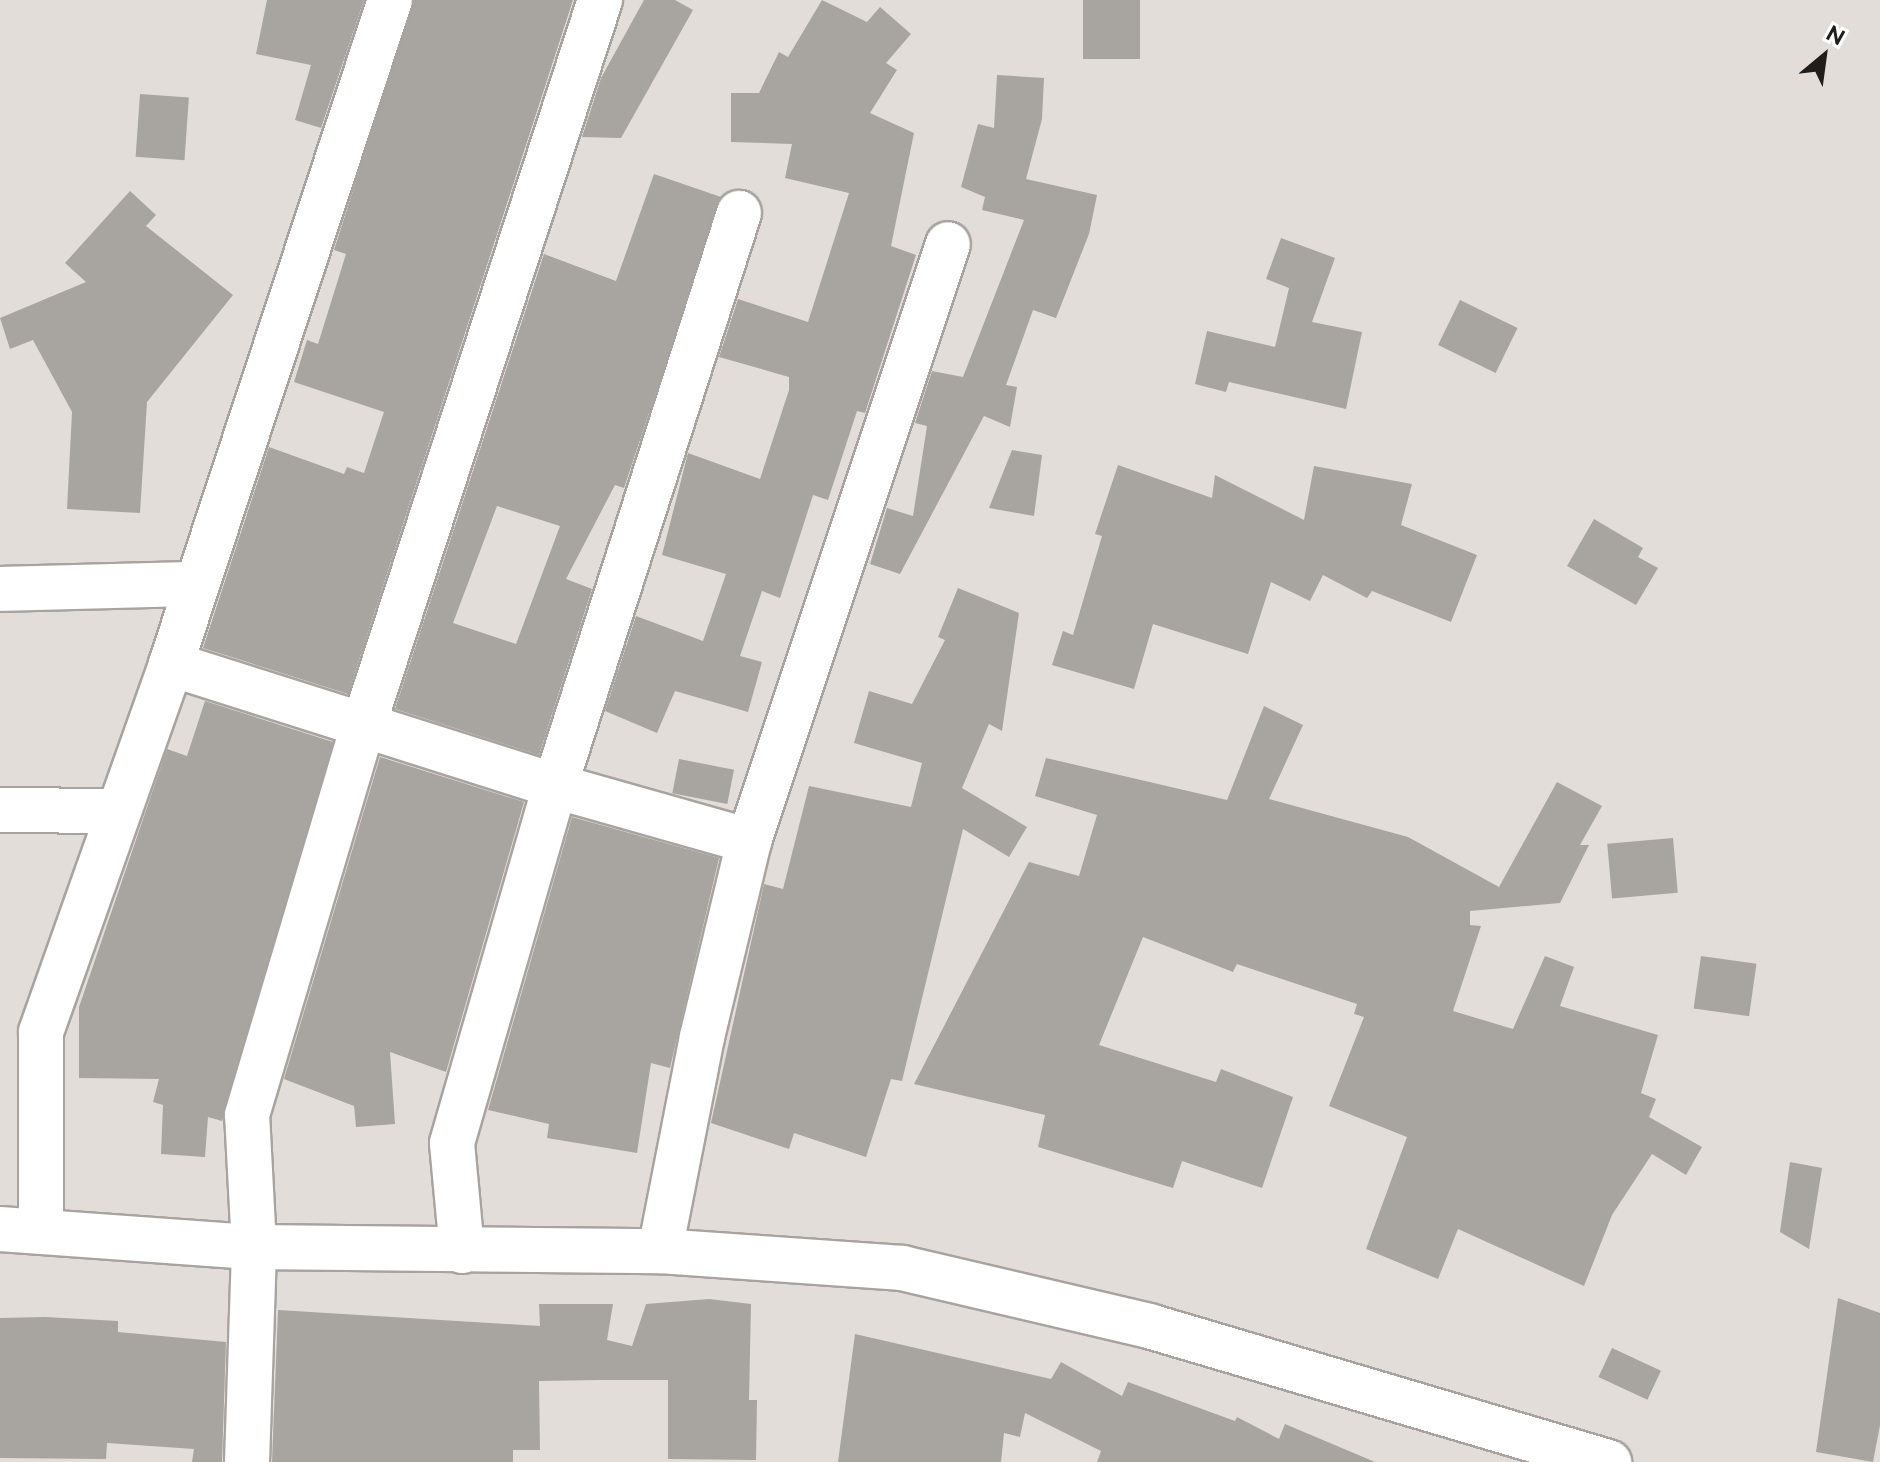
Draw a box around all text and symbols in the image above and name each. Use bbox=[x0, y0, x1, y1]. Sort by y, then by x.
north arrow bbox=[1784, 16, 1864, 96]
text: N bbox=[1822, 20, 1849, 50]

